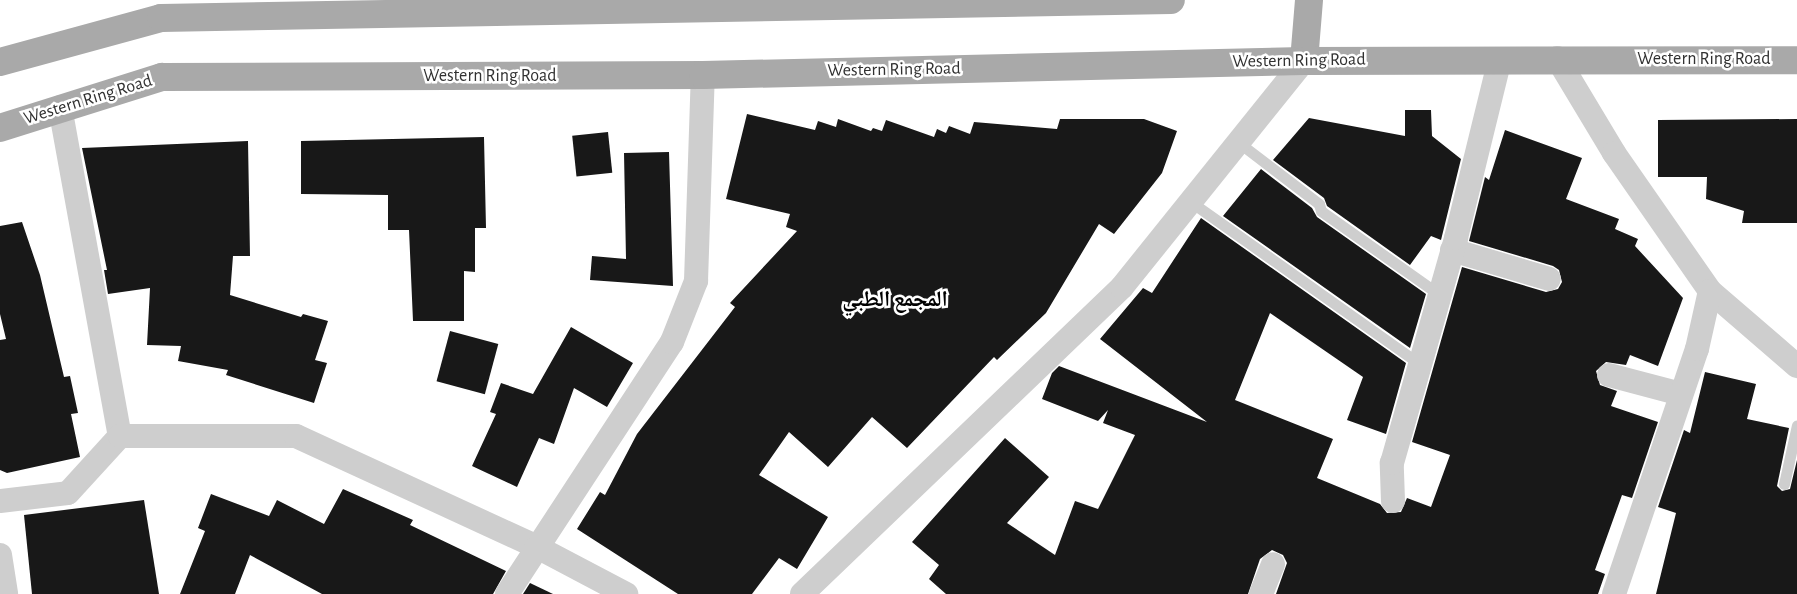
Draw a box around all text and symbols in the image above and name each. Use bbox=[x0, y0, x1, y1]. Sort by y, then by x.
street label: Western Ring Road bbox=[1637, 48, 1771, 70]
street label: Western Ring Road bbox=[1232, 49, 1366, 73]
street label: Western Ring Road bbox=[827, 58, 961, 82]
street label: Western Ring Road bbox=[423, 65, 557, 87]
street label: Western Ring Road bbox=[21, 70, 155, 130]
district label: المجمع الطبي bbox=[842, 287, 948, 313]

